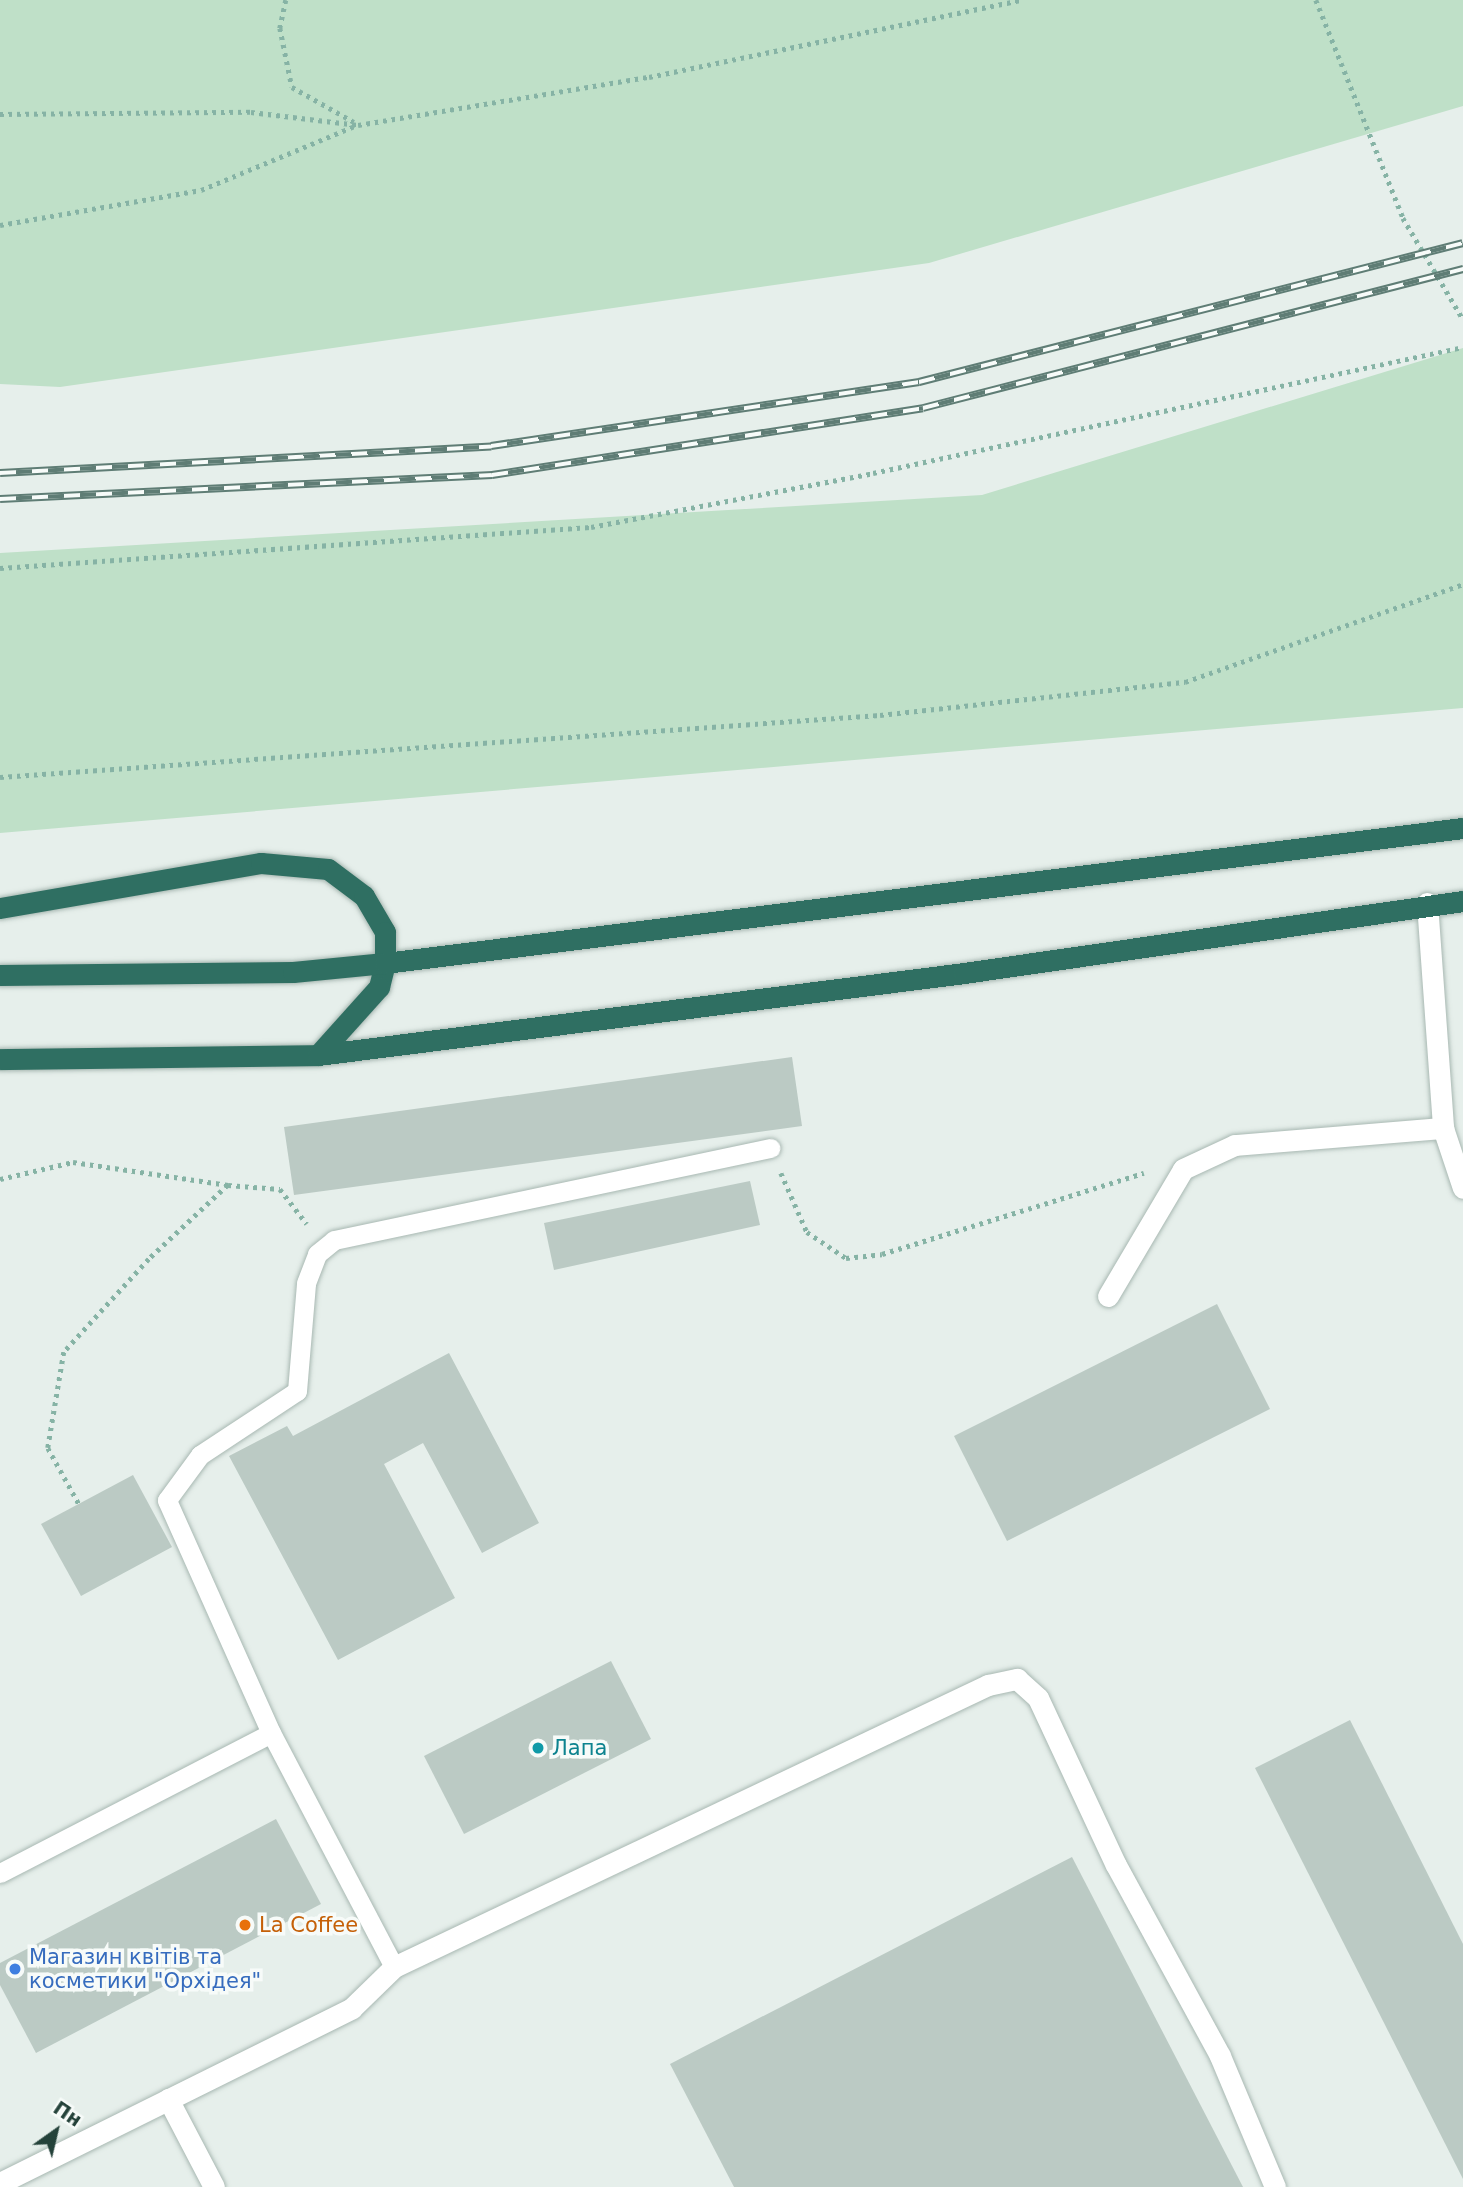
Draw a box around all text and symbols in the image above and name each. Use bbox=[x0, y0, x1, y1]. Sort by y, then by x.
place label: Лапа bbox=[552, 1735, 607, 1761]
marker: Лапа bbox=[530, 1740, 546, 1756]
place label: La Coffee bbox=[259, 1912, 358, 1938]
marker: La Coffee bbox=[237, 1917, 253, 1933]
place label: Магазин квітів та косметики "Орхідея" bbox=[29, 1944, 261, 1994]
marker: Магазин квітів та косметики "Орхідея" bbox=[7, 1961, 23, 1977]
north arrow bbox=[21, 2096, 91, 2166]
text: Пн bbox=[50, 2096, 86, 2131]

